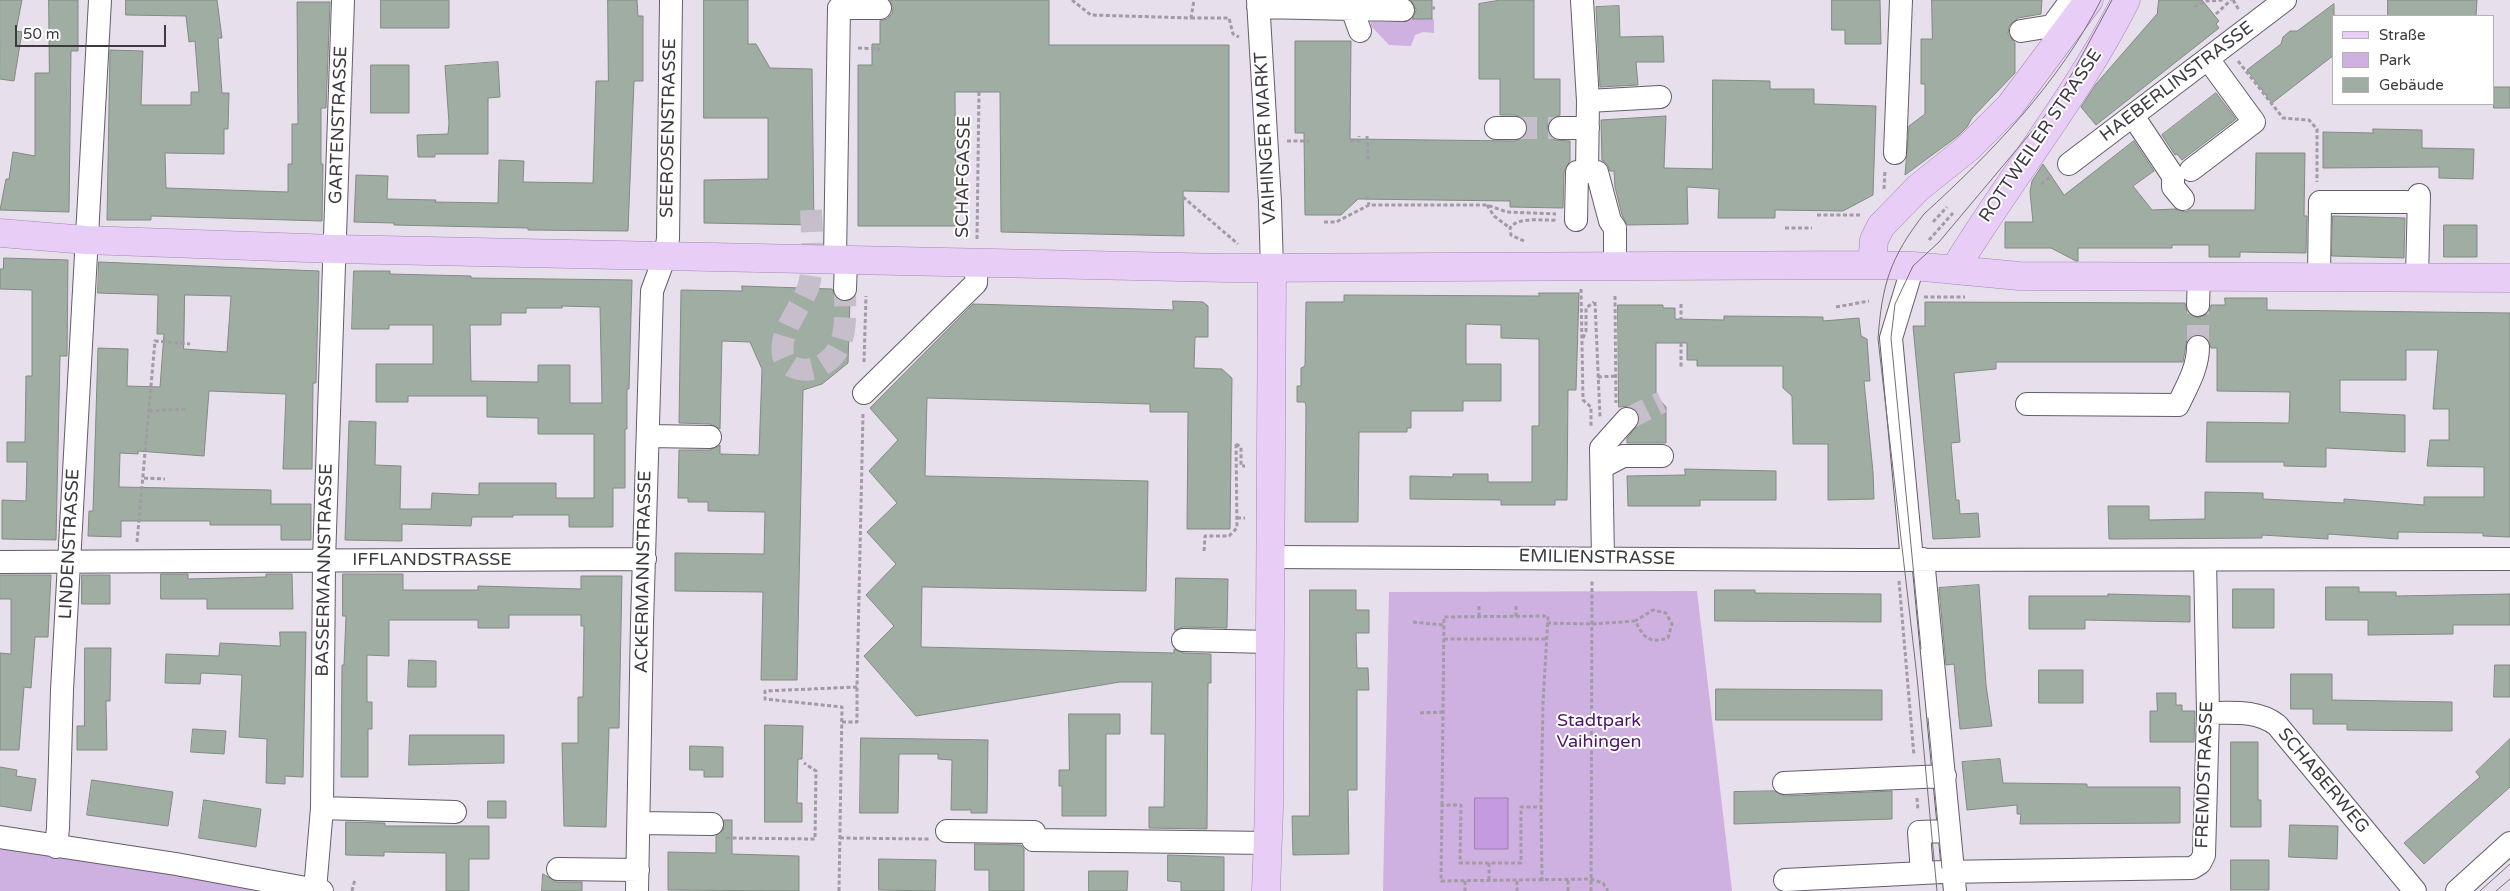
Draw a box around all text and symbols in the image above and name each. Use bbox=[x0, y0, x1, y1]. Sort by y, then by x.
scale bar bbox=[18, 15, 169, 47]
legend bbox=[2332, 15, 2495, 105]
street label: HAEBERLINSTRASSE bbox=[2096, 17, 2258, 147]
text: 50 m bbox=[23, 25, 60, 43]
text: Straße bbox=[2379, 26, 2425, 44]
street label: SEEROSENSTRASSE bbox=[657, 38, 681, 218]
street label: ROTTWEILER STRASSE bbox=[1975, 45, 2107, 227]
street label: GARTENSTRASSE bbox=[325, 46, 353, 204]
street label: VAIHINGER MARKT bbox=[1251, 51, 1281, 225]
text: Park bbox=[2379, 51, 2411, 69]
text: Gebäude bbox=[2379, 76, 2444, 94]
street label: SCHAFGASSE bbox=[952, 116, 976, 238]
street label: BASSERMANNSTRASSE bbox=[312, 463, 338, 677]
street label: LINDENSTRASSE bbox=[55, 468, 85, 620]
street label: ACKERMANNSTRASSE bbox=[631, 470, 657, 674]
street label: EMILIENSTRASSE bbox=[1518, 546, 1676, 570]
street label: IFFLANDSTRASSE bbox=[352, 549, 512, 571]
street label: FREMDSTRASSE bbox=[2192, 701, 2218, 849]
park label: Stadtpark Vaihingen bbox=[1556, 710, 1642, 752]
street label: SCHABERWEG bbox=[2273, 724, 2373, 838]

